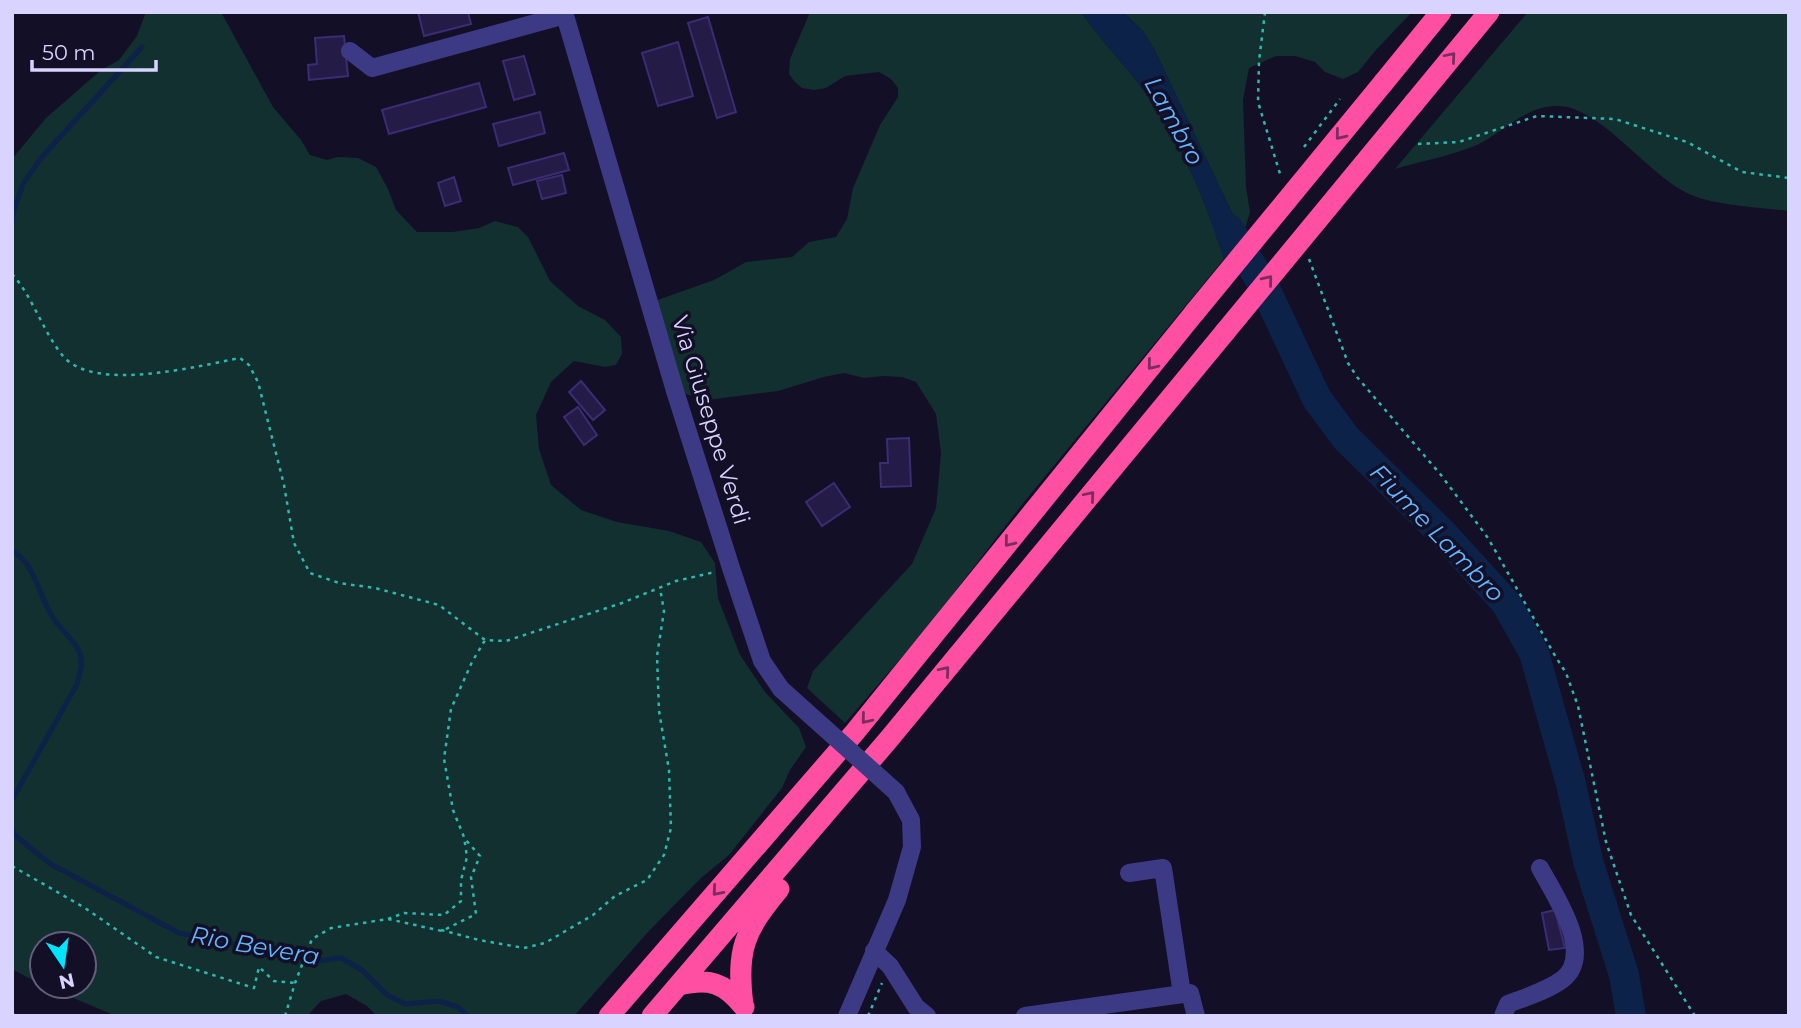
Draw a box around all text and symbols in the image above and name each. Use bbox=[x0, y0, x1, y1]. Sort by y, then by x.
scale bar bbox=[32, 28, 156, 72]
text: 50 m bbox=[42, 40, 96, 65]
one-way arrow bbox=[1443, 53, 1456, 65]
water label: Lambro bbox=[1138, 72, 1210, 170]
one-way arrow bbox=[1336, 127, 1349, 139]
one-way arrow bbox=[1260, 275, 1273, 287]
street label: Via Giuseppe Verdi bbox=[666, 312, 756, 528]
one-way arrow bbox=[1148, 358, 1161, 370]
water label: Fiume Lambro bbox=[1364, 458, 1510, 608]
one-way arrow bbox=[1082, 491, 1094, 504]
one-way arrow bbox=[1005, 534, 1018, 546]
one-way arrow bbox=[937, 667, 950, 679]
one-way arrow bbox=[862, 710, 874, 723]
one-way arrow bbox=[713, 883, 725, 896]
water label: Rio Bevera bbox=[188, 920, 322, 971]
north arrow bbox=[28, 930, 98, 1000]
text: N bbox=[57, 968, 77, 994]

